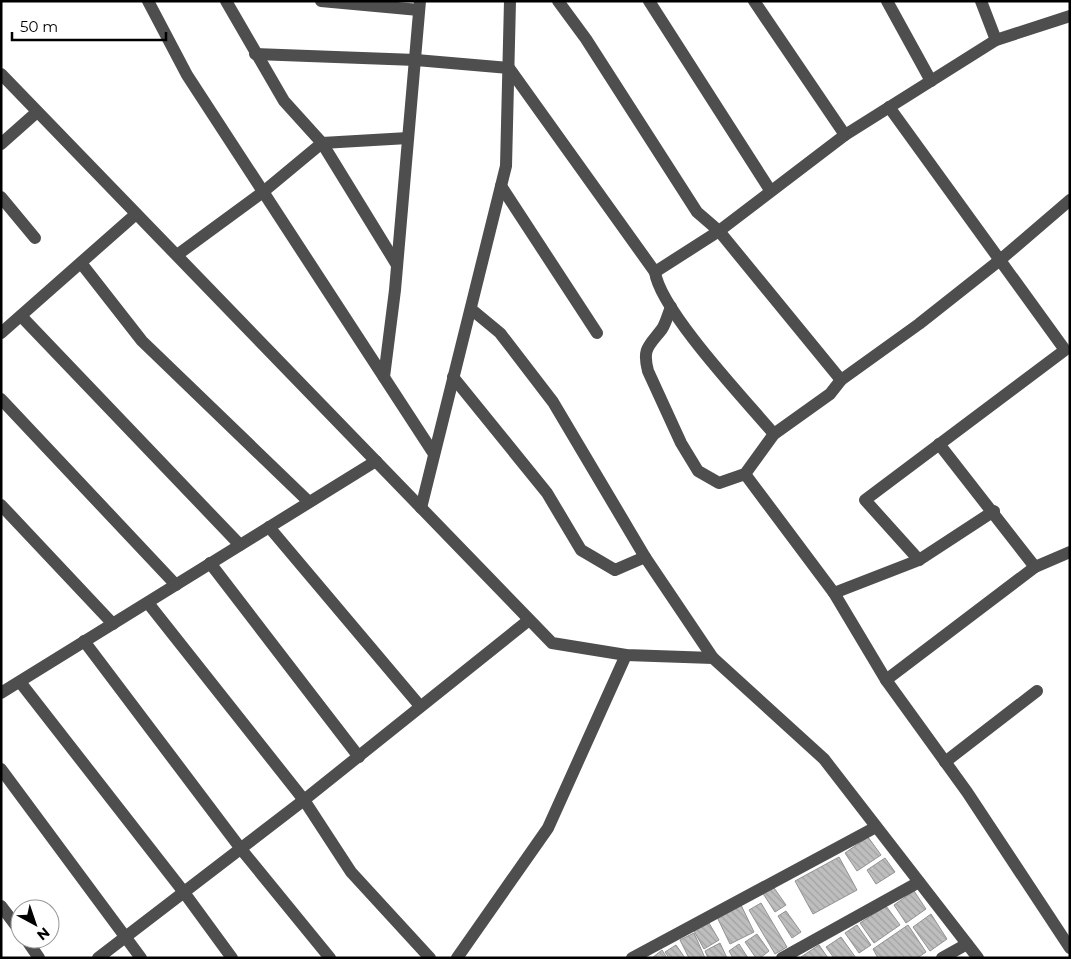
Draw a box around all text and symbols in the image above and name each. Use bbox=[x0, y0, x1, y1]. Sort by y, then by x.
scale bar bbox=[12, 10, 166, 42]
text: 50 m bbox=[20, 17, 58, 36]
north arrow bbox=[10, 899, 60, 949]
text: N bbox=[33, 923, 53, 944]

